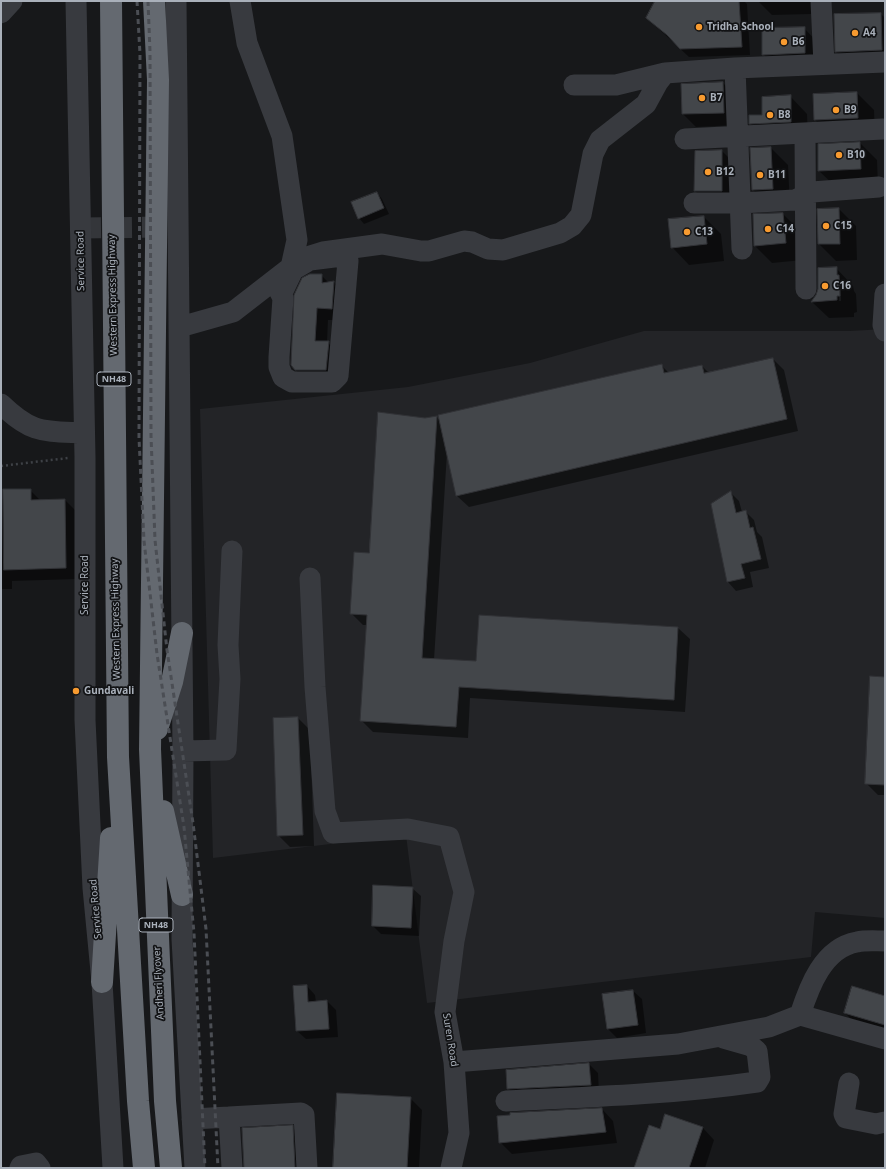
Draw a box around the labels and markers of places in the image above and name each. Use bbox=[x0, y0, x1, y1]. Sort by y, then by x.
place label: Tridha School bbox=[707, 21, 774, 33]
marker: Tridha School bbox=[694, 22, 704, 32]
place label: A4 bbox=[863, 27, 876, 39]
marker: A4 bbox=[850, 28, 860, 38]
place label: B6 bbox=[792, 36, 804, 48]
marker: B6 bbox=[779, 37, 789, 47]
place label: B7 bbox=[710, 92, 722, 104]
marker: B7 bbox=[697, 93, 707, 103]
place label: B9 bbox=[844, 104, 856, 116]
marker: B9 bbox=[831, 105, 841, 115]
place label: B8 bbox=[778, 109, 790, 121]
marker: B8 bbox=[765, 110, 775, 120]
place label: B10 bbox=[847, 149, 865, 161]
marker: B10 bbox=[834, 150, 844, 160]
place label: B12 bbox=[716, 166, 734, 178]
marker: B12 bbox=[703, 167, 713, 177]
place label: B11 bbox=[768, 169, 786, 181]
marker: B11 bbox=[755, 170, 765, 180]
place label: C15 bbox=[834, 220, 852, 232]
marker: C15 bbox=[821, 221, 831, 231]
place label: C14 bbox=[776, 223, 794, 235]
marker: C14 bbox=[763, 224, 773, 234]
place label: C13 bbox=[695, 226, 713, 238]
marker: C13 bbox=[682, 227, 692, 237]
place label: C16 bbox=[833, 280, 851, 292]
marker: C16 bbox=[820, 281, 830, 291]
place label: Gundavali bbox=[84, 685, 134, 697]
marker: Gundavali bbox=[71, 686, 81, 696]

